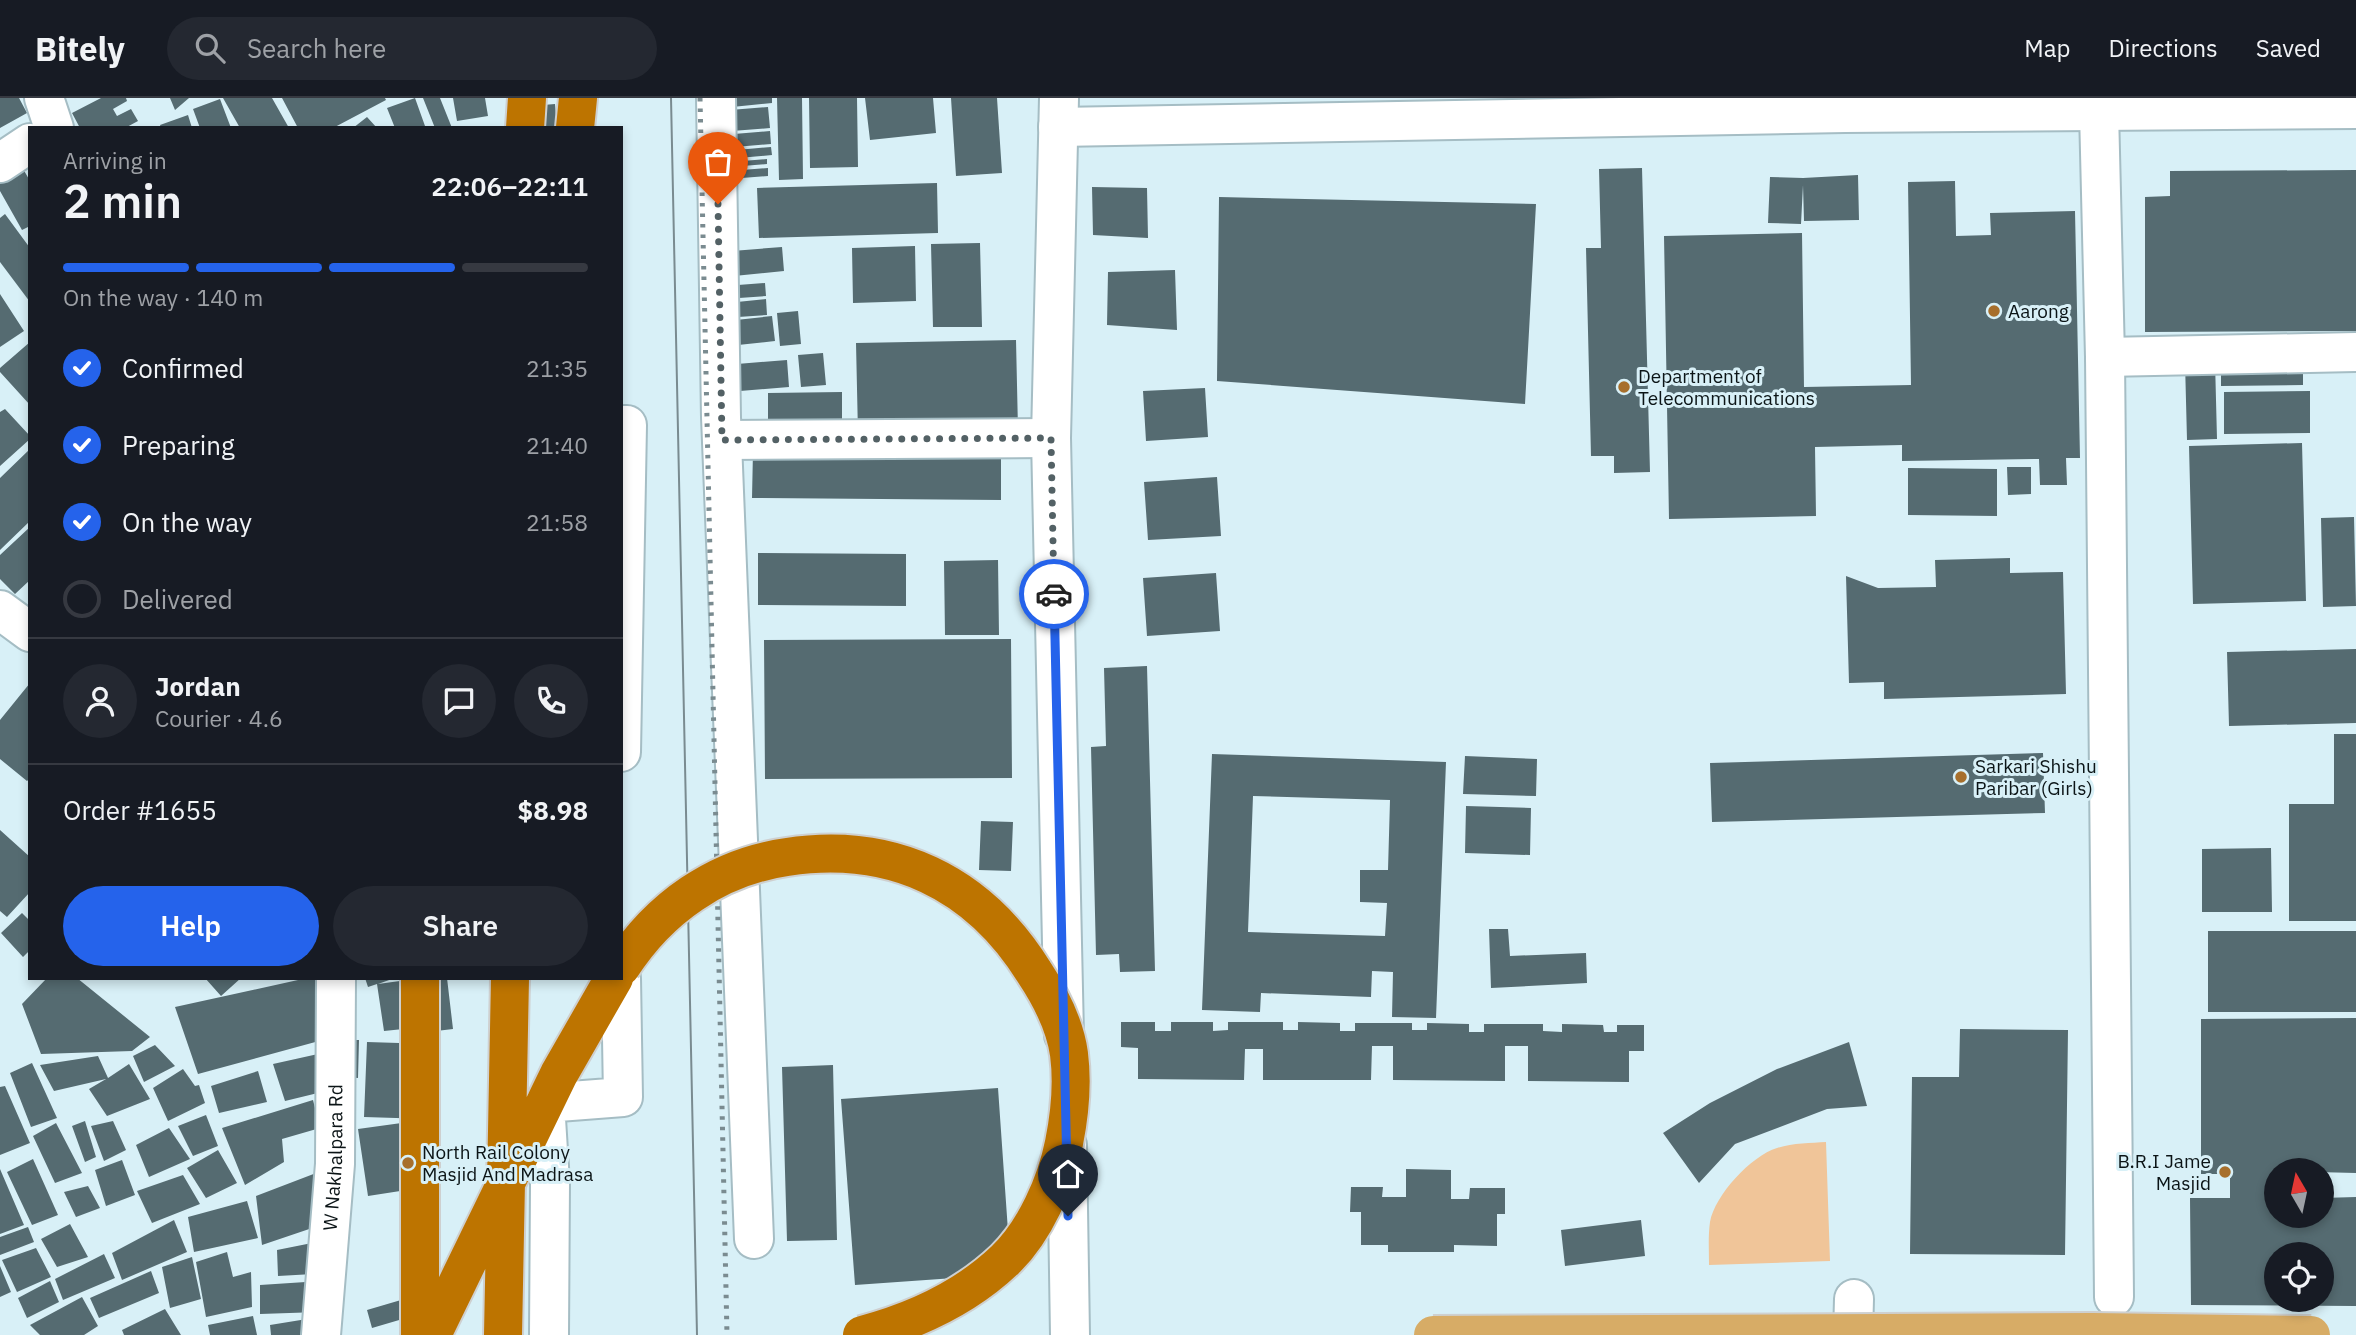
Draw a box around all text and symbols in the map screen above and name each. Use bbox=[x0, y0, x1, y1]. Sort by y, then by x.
search box bbox=[167, 17, 657, 80]
text: Bitely bbox=[35, 27, 125, 70]
icon: search bbox=[191, 29, 229, 67]
text: Search here bbox=[247, 31, 386, 65]
text: Map bbox=[2024, 32, 2070, 64]
text: Directions bbox=[2108, 32, 2218, 64]
text: Saved bbox=[2256, 32, 2321, 64]
pin bbox=[688, 132, 748, 204]
icon: bag bbox=[699, 143, 737, 181]
text: Arriving in bbox=[63, 145, 167, 175]
text: 22:06–22:11 bbox=[431, 169, 588, 203]
text: 2 min bbox=[63, 171, 182, 231]
text: On the way · 140 m bbox=[63, 282, 263, 312]
place label: Aarong bbox=[2008, 299, 2069, 323]
marker: Aarong bbox=[1986, 303, 2002, 319]
icon: check bbox=[63, 349, 101, 387]
text: Confirmed bbox=[122, 351, 244, 385]
text: 21:35 bbox=[526, 353, 588, 383]
place label: Department of Telecommunications bbox=[1638, 364, 1815, 410]
marker: Department of Telecommunications bbox=[1616, 379, 1632, 395]
icon: check bbox=[63, 426, 101, 464]
text: Preparing bbox=[122, 428, 235, 462]
text: 21:40 bbox=[526, 430, 588, 460]
icon: check bbox=[63, 503, 101, 541]
text: On the way bbox=[122, 505, 252, 539]
text: 21:58 bbox=[526, 507, 588, 537]
courier bbox=[1019, 559, 1089, 629]
icon: car bbox=[1035, 575, 1073, 613]
text: Delivered bbox=[122, 582, 233, 616]
button: person bbox=[63, 664, 137, 738]
button: chat bbox=[422, 664, 496, 738]
button: phone bbox=[514, 664, 588, 738]
text: Jordan bbox=[155, 669, 241, 703]
text: Courier · 4.6 bbox=[155, 703, 283, 733]
place label: Sarkari Shishu Paribar (Girls) bbox=[1975, 754, 2097, 800]
marker: Sarkari Shishu Paribar (Girls) bbox=[1953, 769, 1969, 785]
text: Order #1655 bbox=[63, 793, 217, 827]
text: $8.98 bbox=[518, 793, 588, 827]
button: Help bbox=[63, 886, 319, 966]
button: Share bbox=[333, 886, 588, 966]
street label: W Nakhalpara Rd bbox=[318, 1084, 347, 1232]
place label: North Rail Colony Masjid And Madrasa bbox=[422, 1140, 593, 1186]
pin bbox=[1038, 1144, 1098, 1216]
place label: B.R.I Jame Masjid bbox=[2117, 1149, 2211, 1195]
marker: North Rail Colony Masjid And Madrasa bbox=[400, 1155, 416, 1171]
icon: home bbox=[1049, 1155, 1087, 1193]
north arrow bbox=[2264, 1158, 2334, 1228]
map controls bbox=[2264, 1158, 2334, 1312]
marker: B.R.I Jame Masjid bbox=[2217, 1164, 2233, 1180]
button: locate bbox=[2264, 1242, 2334, 1312]

